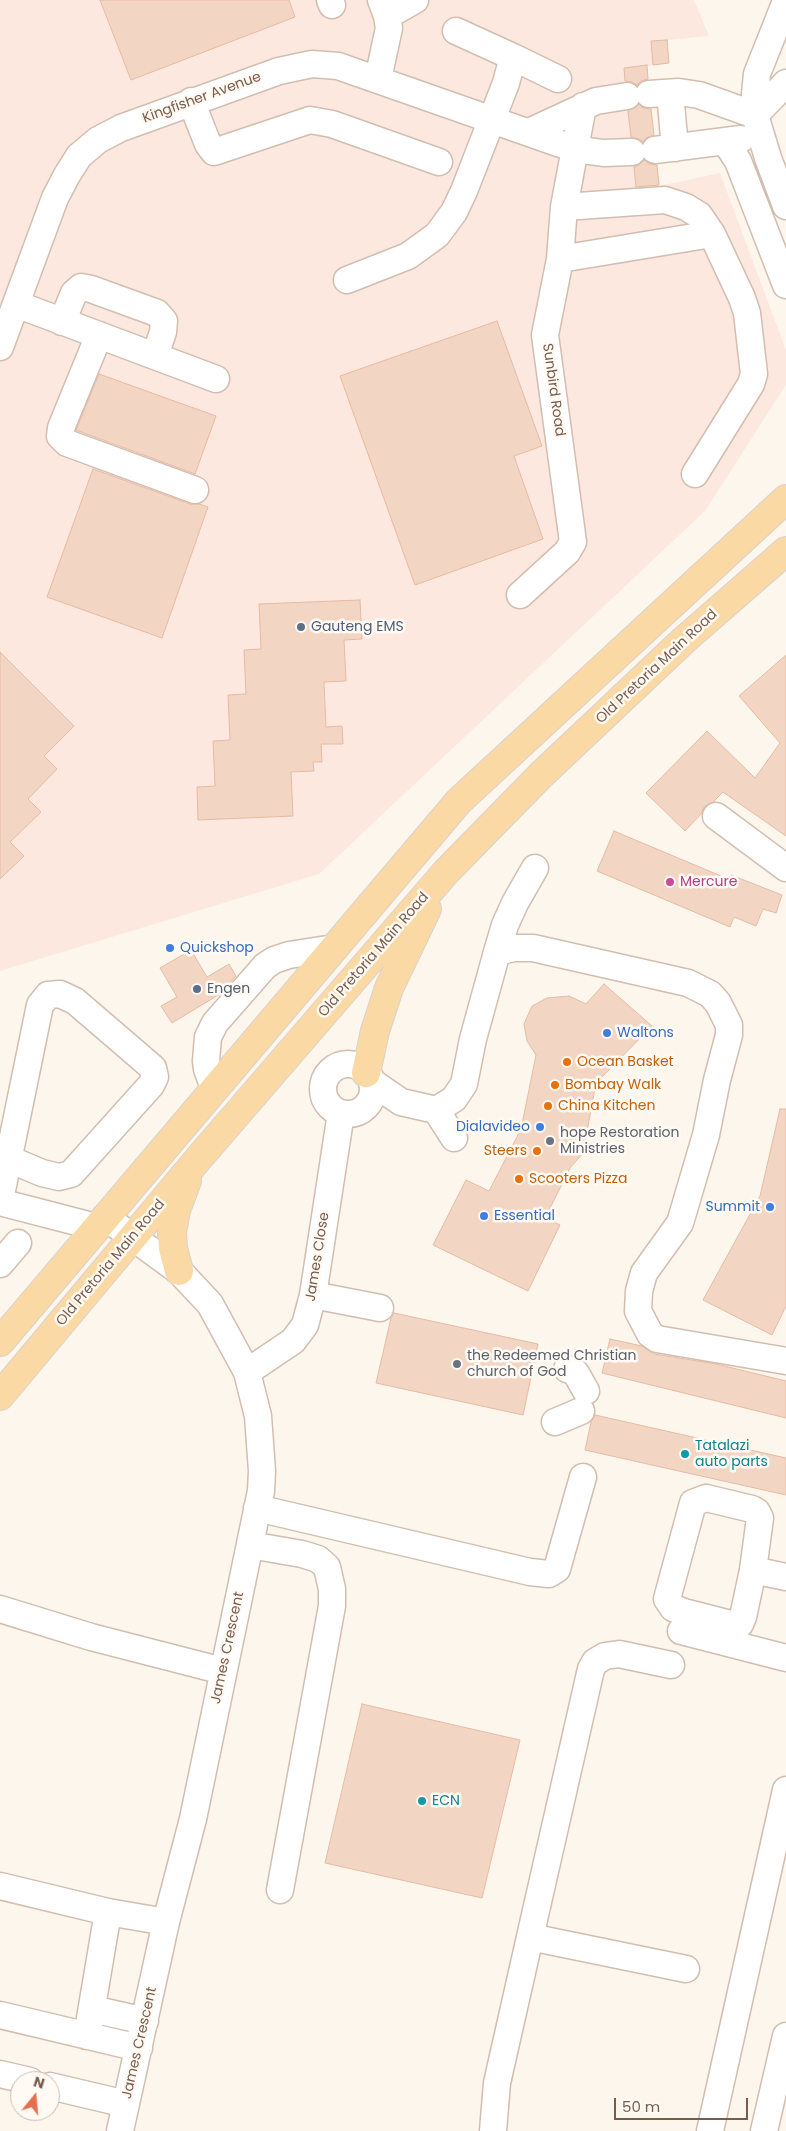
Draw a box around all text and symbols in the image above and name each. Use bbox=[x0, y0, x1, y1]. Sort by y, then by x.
street label: Kingfisher Avenue bbox=[140, 69, 264, 127]
street label: Sunbird Road bbox=[538, 342, 568, 438]
street label: Old Pretoria Main Road bbox=[593, 606, 721, 728]
place label: Gauteng EMS bbox=[311, 619, 404, 635]
marker: Gauteng EMS bbox=[295, 621, 307, 633]
place label: Mercure bbox=[680, 874, 737, 890]
marker: Mercure bbox=[664, 876, 676, 888]
street label: Old Pretoria Main Road bbox=[315, 889, 433, 1021]
place label: Quickshop bbox=[180, 940, 254, 956]
marker: Quickshop bbox=[164, 942, 176, 954]
place label: Engen bbox=[207, 981, 250, 997]
marker: Engen bbox=[191, 983, 203, 995]
place label: Waltons bbox=[617, 1025, 674, 1041]
marker: Waltons bbox=[601, 1027, 613, 1039]
place label: Ocean Basket bbox=[577, 1054, 674, 1070]
marker: Ocean Basket bbox=[561, 1056, 573, 1068]
place label: Bombay Walk bbox=[565, 1077, 661, 1093]
marker: Bombay Walk bbox=[549, 1079, 561, 1091]
place label: China Kitchen bbox=[558, 1098, 655, 1114]
marker: China Kitchen bbox=[542, 1100, 554, 1112]
place label: Dialavideo bbox=[456, 1119, 530, 1135]
marker: Dialavideo bbox=[534, 1121, 546, 1133]
place label: hope Restoration Ministries bbox=[560, 1125, 680, 1158]
marker: hope Restoration Ministries bbox=[544, 1135, 556, 1147]
place label: Steers bbox=[484, 1143, 527, 1159]
marker: Steers bbox=[531, 1145, 543, 1157]
place label: Scooters Pizza bbox=[529, 1171, 627, 1187]
marker: Scooters Pizza bbox=[513, 1173, 525, 1185]
street label: Old Pretoria Main Road bbox=[53, 1196, 169, 1330]
place label: Summit bbox=[705, 1199, 760, 1215]
marker: Summit bbox=[764, 1201, 776, 1213]
place label: Essential bbox=[494, 1208, 555, 1224]
marker: Essential bbox=[478, 1210, 490, 1222]
street label: James Close bbox=[303, 1211, 333, 1303]
place label: the Redeemed Christian church of God bbox=[467, 1348, 636, 1380]
marker: the Redeemed Christian church of God bbox=[451, 1358, 463, 1370]
place label: Tatalazi auto parts bbox=[695, 1438, 768, 1470]
marker: Tatalazi auto parts bbox=[679, 1448, 691, 1460]
street label: James Crescent bbox=[208, 1590, 248, 1706]
place label: ECN bbox=[432, 1793, 460, 1809]
marker: ECN bbox=[416, 1795, 428, 1807]
street label: James Crescent bbox=[119, 1985, 161, 2101]
north arrow bbox=[10, 2071, 60, 2121]
text: N bbox=[31, 2072, 47, 2094]
scale bar bbox=[616, 2088, 750, 2120]
text: 50 m bbox=[622, 2096, 660, 2117]

